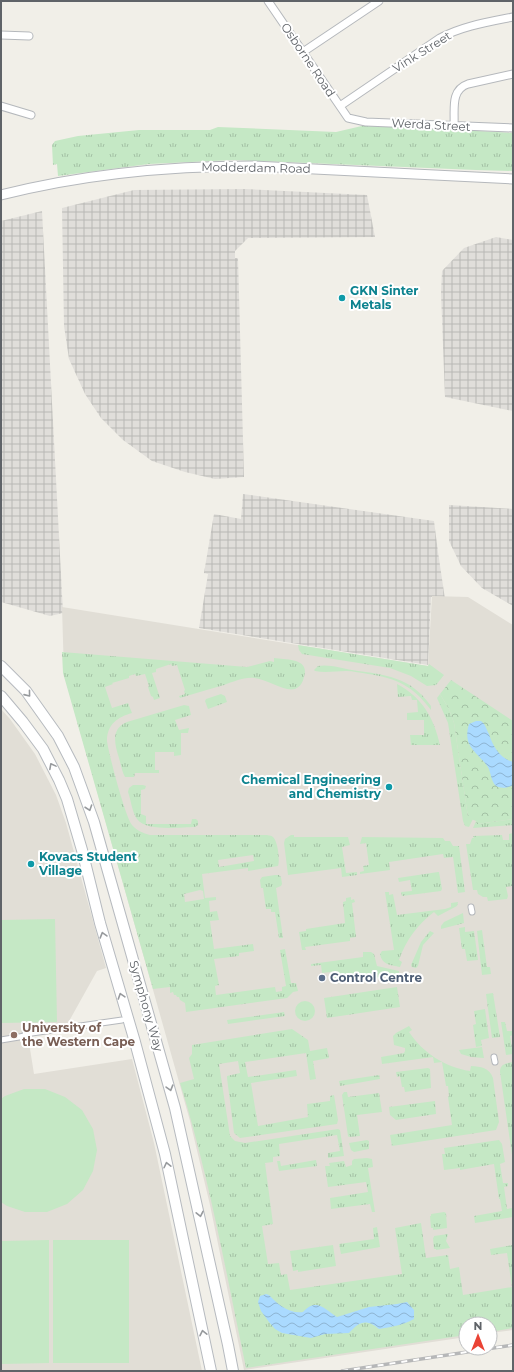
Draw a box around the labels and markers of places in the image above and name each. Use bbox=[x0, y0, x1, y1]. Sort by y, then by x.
place label: GKN Sinter Metals bbox=[350, 283, 419, 312]
marker: GKN Sinter Metals bbox=[337, 293, 347, 303]
place label: Chemical Engineering and Chemistry bbox=[241, 772, 382, 801]
marker: Chemical Engineering and Chemistry bbox=[384, 782, 394, 792]
place label: Kovacs Student Village bbox=[38, 849, 138, 878]
marker: Kovacs Student Village bbox=[26, 859, 36, 869]
place label: Control Centre bbox=[330, 970, 422, 985]
marker: Control Centre bbox=[317, 973, 327, 983]
place label: University of the Western Cape bbox=[22, 1020, 136, 1049]
marker: University of the Western Cape bbox=[9, 1030, 19, 1040]

